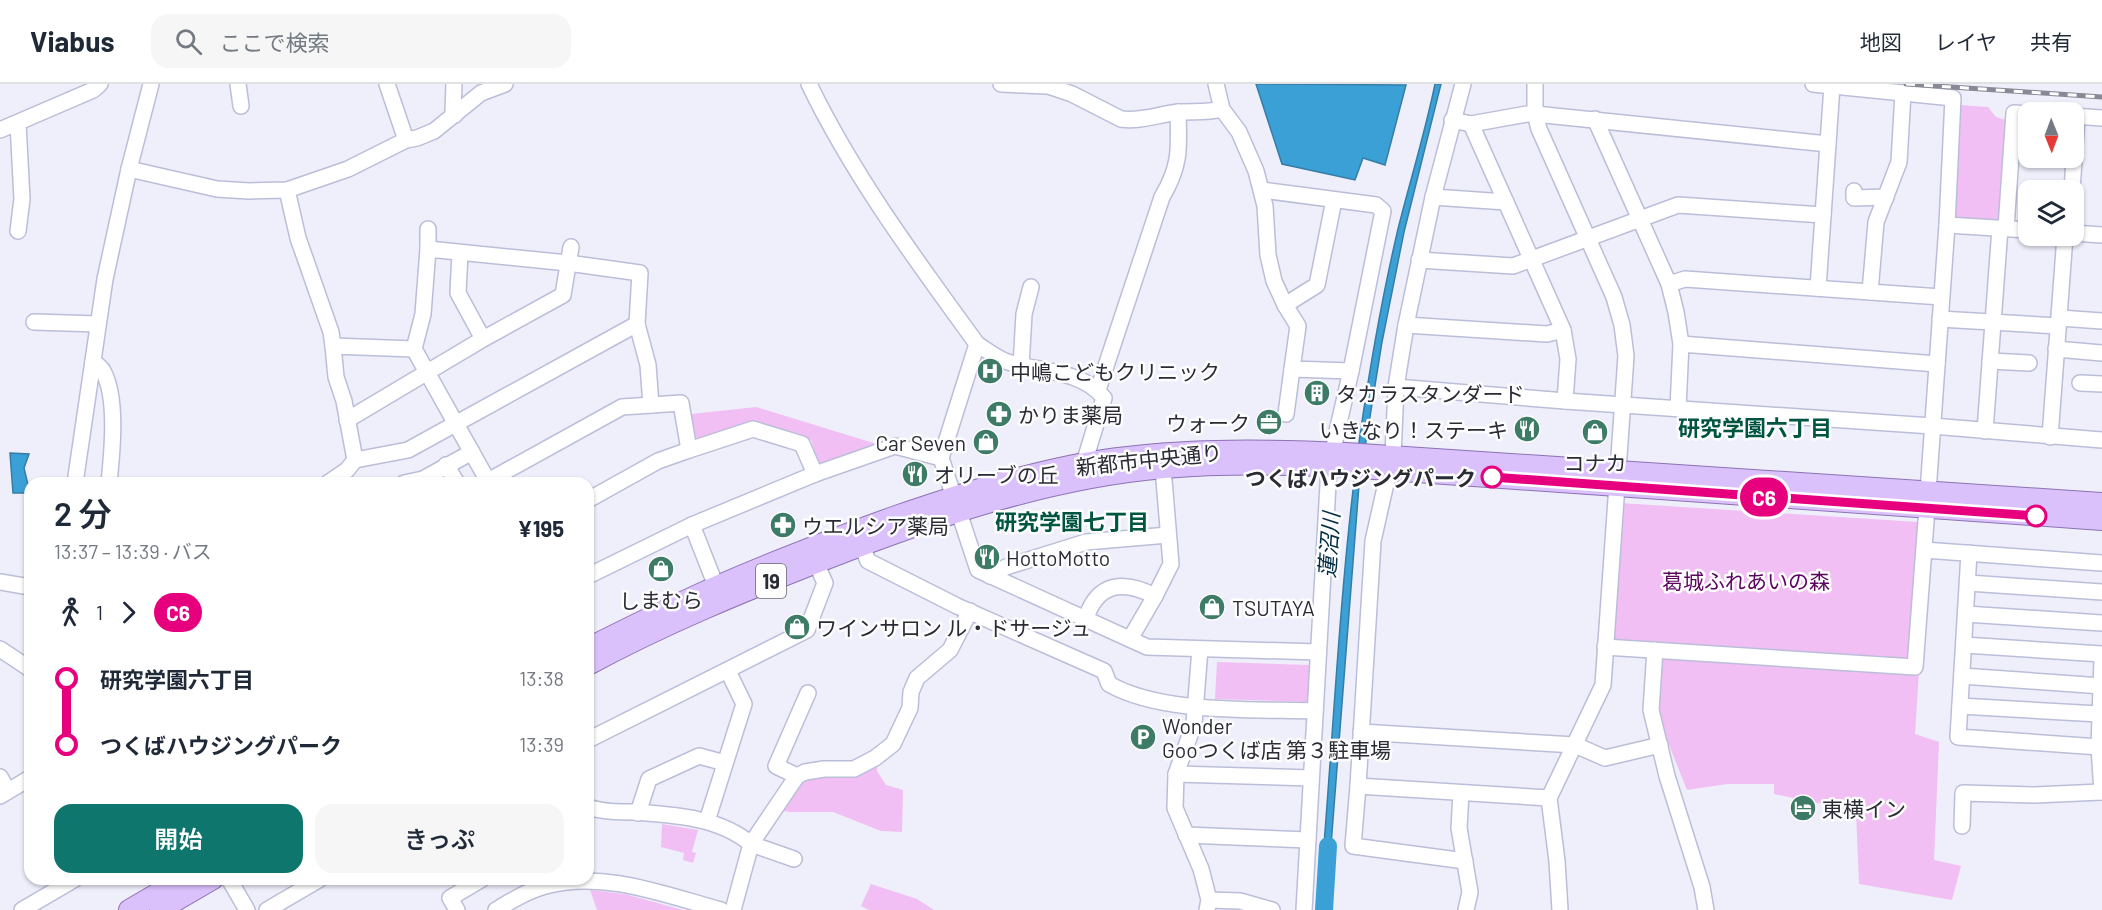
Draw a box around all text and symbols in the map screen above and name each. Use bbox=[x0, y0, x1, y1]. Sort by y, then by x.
search box bbox=[151, 14, 571, 68]
text: Viabus bbox=[30, 24, 115, 58]
icon: search bbox=[172, 25, 205, 58]
text: ここで検索 bbox=[220, 29, 330, 55]
text: 地図 bbox=[1860, 29, 1902, 54]
text: レイヤ bbox=[1935, 29, 1997, 54]
text: 共有 bbox=[2030, 29, 2072, 54]
north arrow bbox=[2018, 102, 2084, 168]
map controls bbox=[2018, 102, 2084, 246]
button: layers bbox=[2018, 180, 2084, 246]
hospital icon: 中嶋こどもクリニック bbox=[975, 356, 1005, 386]
place label: 中嶋こどもクリニック bbox=[1010, 359, 1220, 384]
building icon: タカラスタンダード bbox=[1302, 378, 1332, 408]
place label: タカラスタンダード bbox=[1336, 381, 1525, 406]
pharmacy icon: かりま薬局 bbox=[984, 399, 1014, 429]
place label: かりま薬局 bbox=[1018, 402, 1123, 427]
office icon: ウォーク bbox=[1254, 407, 1284, 437]
place label: ウォーク bbox=[1166, 410, 1250, 435]
restaurant icon: いきなり！ステーキ bbox=[1512, 414, 1542, 444]
district label: 研究学園六丁目 bbox=[1678, 414, 1832, 440]
place label: いきなり！ステーキ bbox=[1319, 417, 1508, 442]
shop icon: コナカ bbox=[1580, 417, 1610, 447]
shop icon: Car Seven bbox=[971, 427, 1001, 457]
place label: Car Seven bbox=[876, 430, 966, 455]
street label: 新都市中央通り bbox=[1075, 439, 1223, 479]
place label: コナカ bbox=[1564, 450, 1627, 475]
restaurant icon: オリーブの丘 bbox=[900, 459, 930, 489]
place label: オリーブの丘 bbox=[934, 462, 1059, 487]
place label: つくばハウジングパーク bbox=[1245, 465, 1476, 490]
marker: つくばハウジングパーク bbox=[1481, 466, 1503, 488]
line badge: C6 bbox=[1737, 478, 1791, 516]
text: C6 bbox=[1752, 485, 1776, 510]
text: 2 分 bbox=[54, 493, 112, 533]
unlabelled marker bbox=[2025, 505, 2047, 527]
district label: 研究学園七丁目 bbox=[995, 508, 1149, 534]
water label: 蓮沼川 bbox=[1313, 509, 1343, 579]
pharmacy icon: ウエルシア薬局 bbox=[768, 510, 798, 540]
place label: ウエルシア薬局 bbox=[802, 513, 949, 538]
text: ¥195 bbox=[518, 515, 564, 541]
text: 13:37 – 13:39 · バス bbox=[54, 539, 212, 563]
restaurant icon: HottoMotto bbox=[972, 542, 1002, 572]
place label: HottoMotto bbox=[1006, 545, 1110, 570]
shop icon: しまむら bbox=[646, 554, 676, 584]
road number: 19 bbox=[756, 564, 786, 598]
park label: 葛城ふれあいの森 bbox=[1662, 568, 1830, 593]
place label: しまむら bbox=[619, 587, 703, 612]
shop icon: TSUTAYA bbox=[1197, 592, 1227, 622]
place label: TSUTAYA bbox=[1232, 595, 1315, 620]
icon: walk bbox=[54, 596, 87, 629]
icon: forward bbox=[112, 596, 145, 629]
text: 1 bbox=[96, 600, 103, 624]
text: C6 bbox=[166, 600, 190, 625]
shop icon: ワインサロン ル・ドサージュ bbox=[782, 612, 812, 642]
place label: ワインサロン ル・ドサージュ bbox=[816, 615, 1091, 640]
text: 研究学園六丁目 bbox=[100, 666, 254, 692]
text: 13:38 bbox=[519, 666, 564, 690]
place label: Wonder Gooつくば店 第３駐車場 bbox=[1162, 713, 1391, 762]
parking icon: Wonder Gooつくば店 第３駐車場 bbox=[1128, 722, 1158, 752]
text: つくばハウジングパーク bbox=[100, 732, 342, 758]
text: 13:39 bbox=[519, 732, 564, 756]
hotel icon: 東横イン bbox=[1788, 793, 1818, 823]
place label: 東横イン bbox=[1822, 796, 1906, 821]
button: 開始 bbox=[54, 804, 303, 873]
button: きっぷ bbox=[315, 804, 564, 873]

